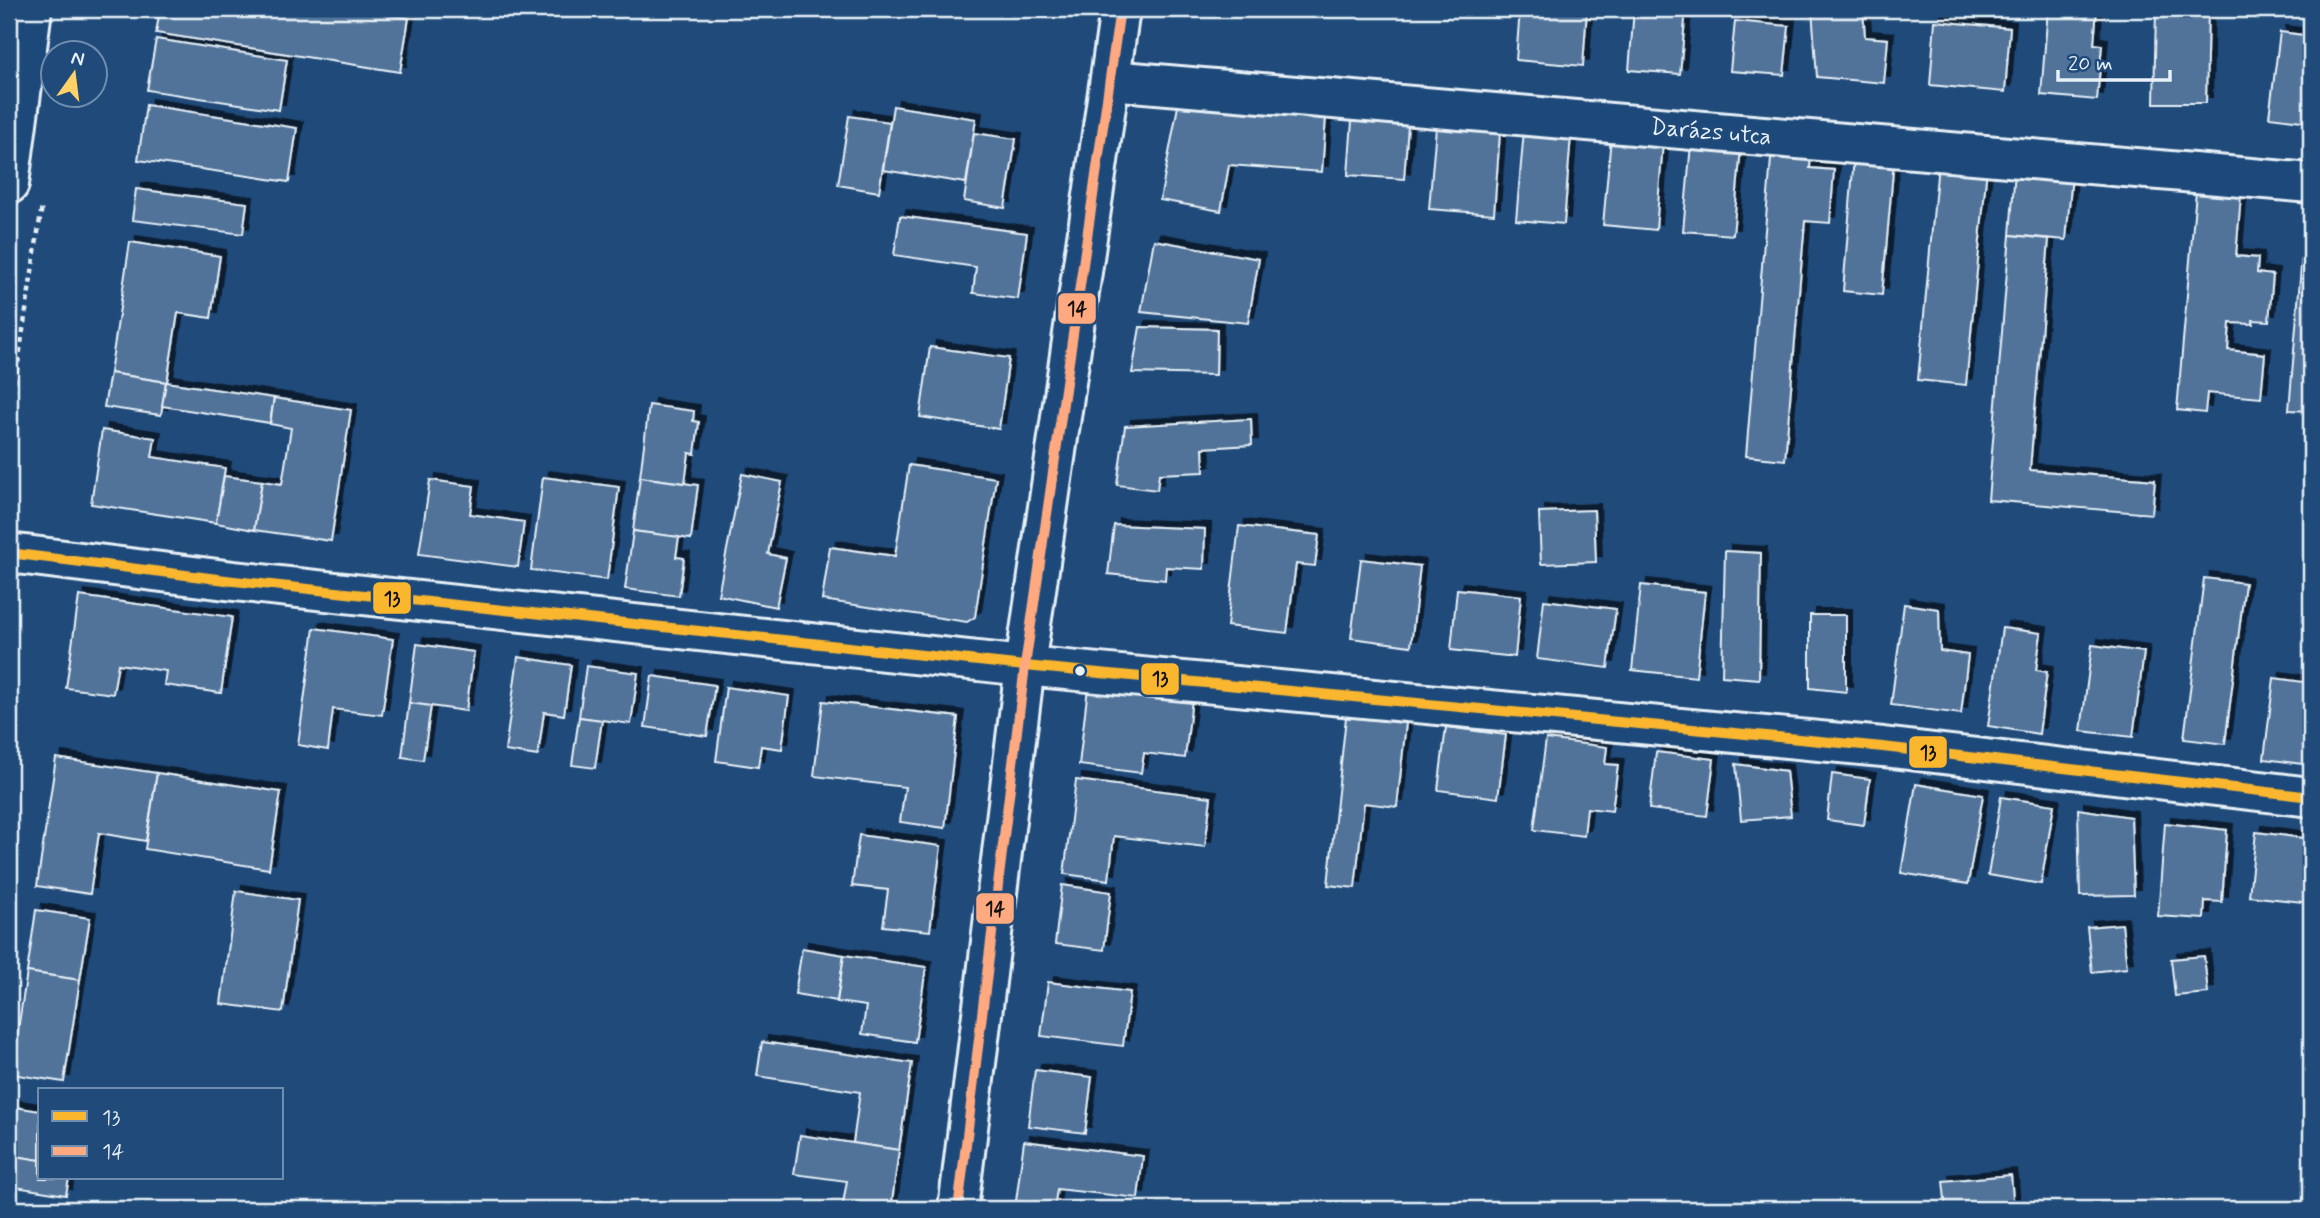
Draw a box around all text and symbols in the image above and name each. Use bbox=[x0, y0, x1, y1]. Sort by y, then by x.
north arrow bbox=[38, 38, 108, 108]
scale bar bbox=[2058, 38, 2170, 82]
text: N bbox=[69, 45, 87, 73]
text: 20 m bbox=[2068, 50, 2113, 78]
street label: Darázs utca bbox=[1649, 112, 1773, 153]
line badge: 14 bbox=[1057, 292, 1097, 325]
text: 14 bbox=[1067, 297, 1087, 322]
line badge: 13 bbox=[372, 581, 412, 615]
text: 13 bbox=[384, 587, 400, 612]
line badge: 13 bbox=[1140, 662, 1180, 696]
unlabelled marker bbox=[1073, 664, 1087, 678]
text: 13 bbox=[1152, 667, 1168, 692]
line badge: 13 bbox=[1908, 735, 1948, 769]
text: 13 bbox=[1920, 741, 1936, 766]
line badge: 14 bbox=[975, 892, 1015, 925]
text: 14 bbox=[985, 897, 1005, 922]
legend bbox=[38, 1088, 284, 1180]
text: 13 bbox=[102, 1104, 120, 1132]
text: 14 bbox=[102, 1138, 124, 1166]

